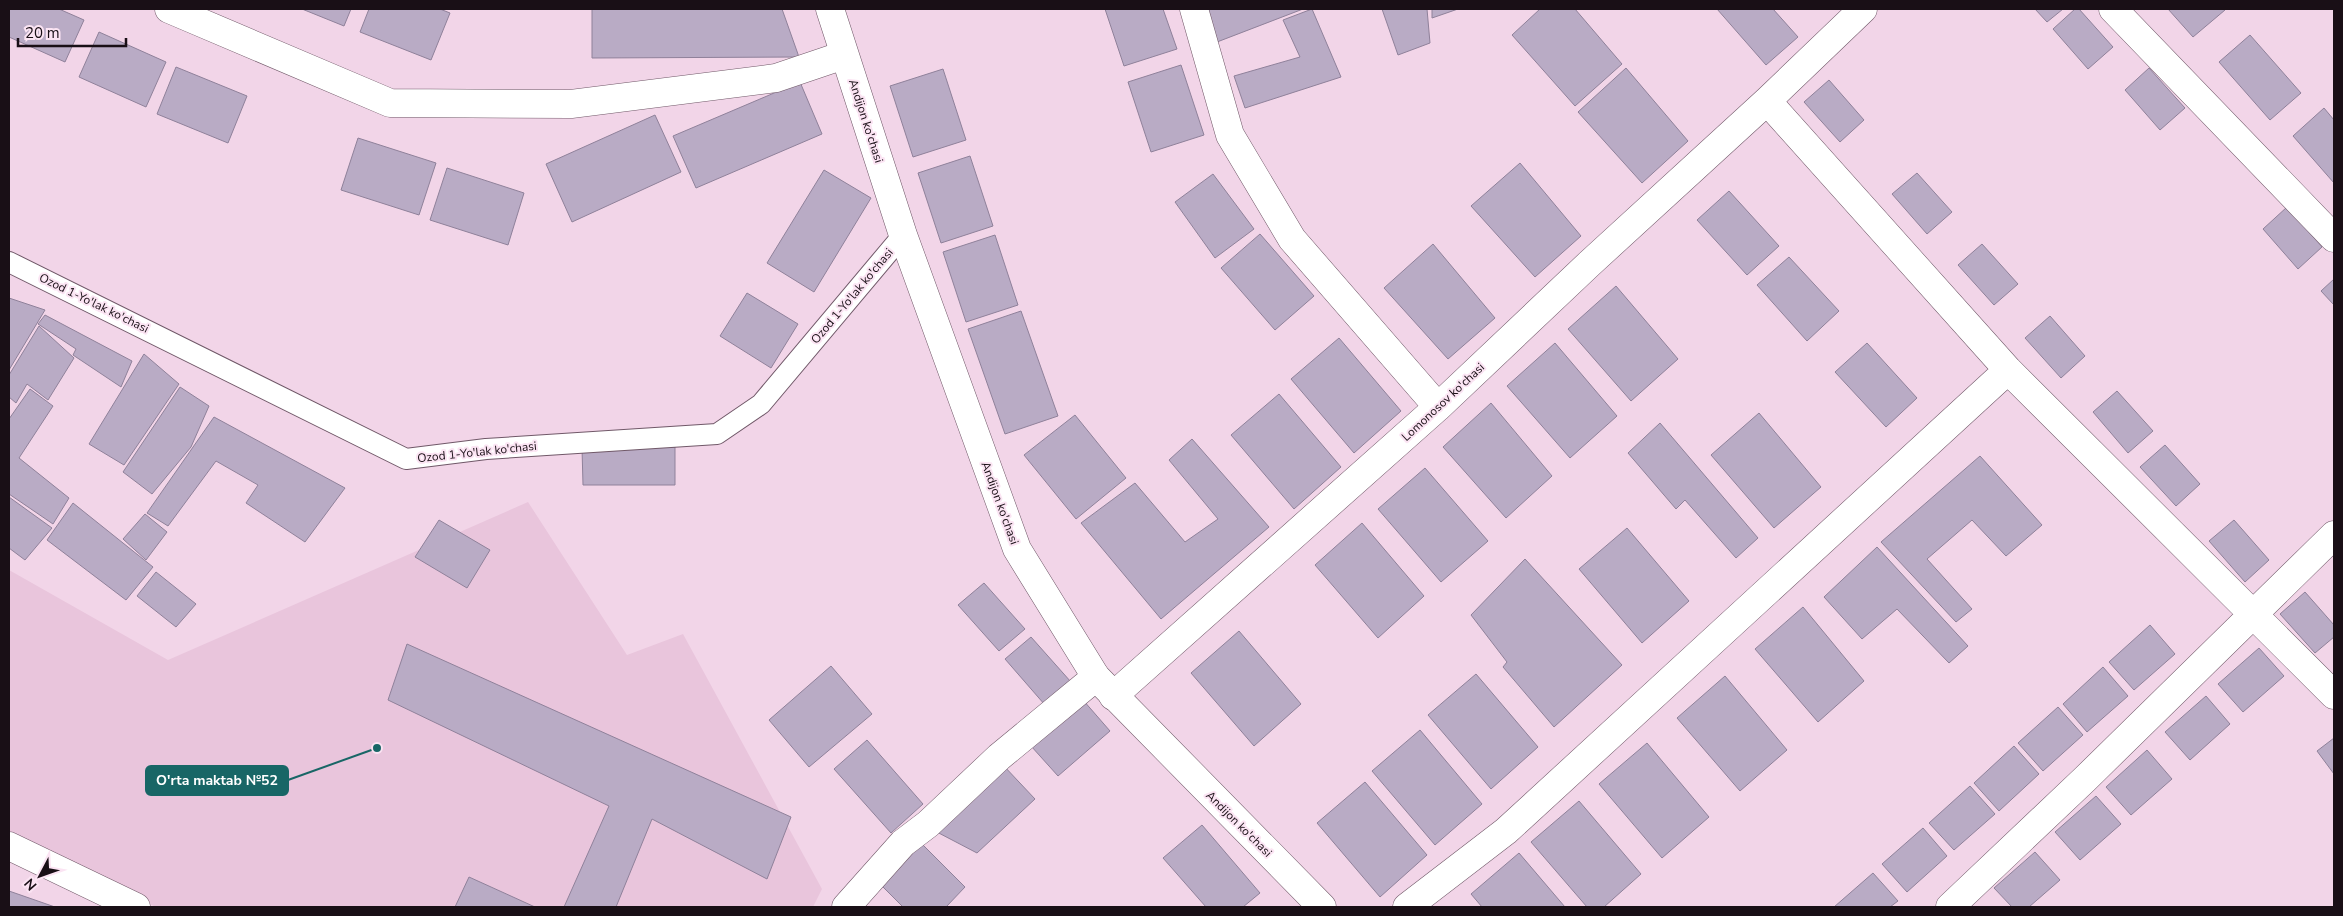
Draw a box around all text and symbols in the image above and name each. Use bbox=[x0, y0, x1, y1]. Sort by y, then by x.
scale bar bbox=[18, 15, 125, 47]
text: 20 m bbox=[25, 23, 60, 43]
street label: Andijon ko'chasi bbox=[845, 77, 887, 165]
street label: Ozod 1-Yo'lak ko'chasi bbox=[807, 245, 897, 347]
street label: Ozod 1-Yo'lak ko'chasi bbox=[37, 269, 151, 337]
street label: Lomonosov ko'chasi bbox=[1398, 359, 1488, 445]
street label: Ozod 1-Yo'lak ko'chasi bbox=[416, 438, 538, 466]
street label: Andijon ko'chasi bbox=[978, 459, 1022, 547]
callout: O'rta maktab №52 bbox=[146, 766, 288, 795]
text: O'rta maktab №52 bbox=[156, 771, 278, 790]
street label: Andijon ko'chasi bbox=[1203, 788, 1275, 860]
north arrow bbox=[15, 851, 65, 901]
text: N bbox=[20, 874, 41, 894]

